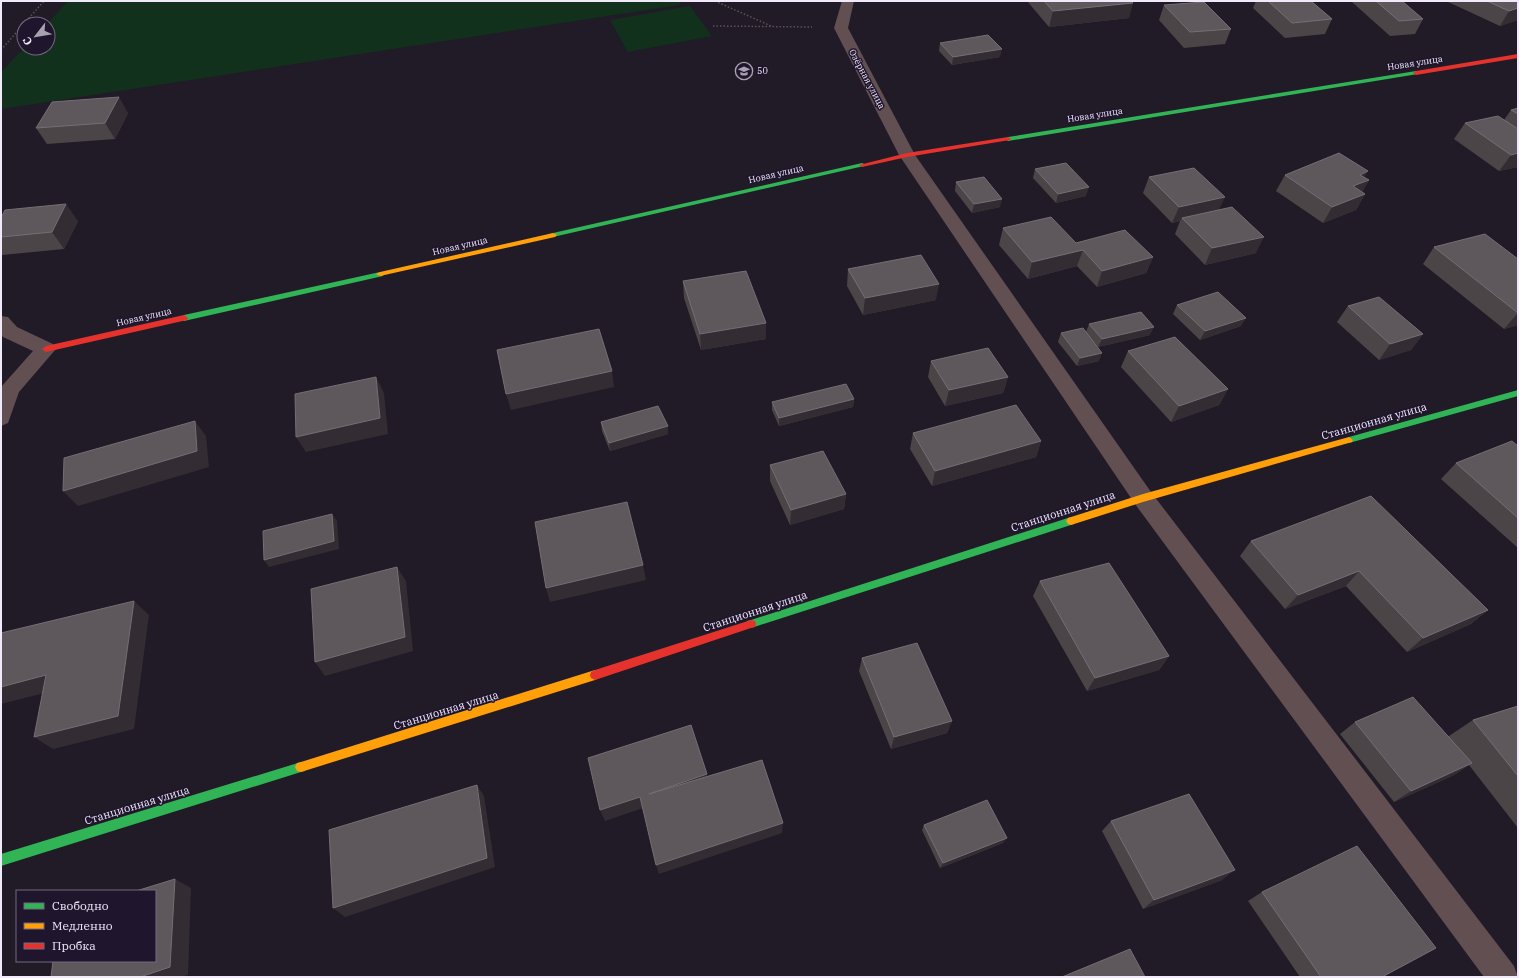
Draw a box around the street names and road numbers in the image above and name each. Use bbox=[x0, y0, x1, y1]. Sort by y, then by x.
street label: Озёрная улица bbox=[847, 47, 888, 111]
street label: Новая улица bbox=[1386, 53, 1444, 72]
street label: Новая улица bbox=[1066, 105, 1124, 124]
street label: Новая улица bbox=[747, 162, 805, 185]
street label: Новая улица bbox=[431, 234, 489, 257]
street label: Новая улица bbox=[115, 305, 173, 328]
street label: Станционная улица bbox=[1320, 399, 1428, 443]
street label: Станционная улица bbox=[1009, 488, 1117, 534]
street label: Станционная улица bbox=[701, 588, 809, 634]
street label: Станционная улица bbox=[392, 687, 500, 733]
street label: Станционная улица bbox=[83, 782, 191, 828]

